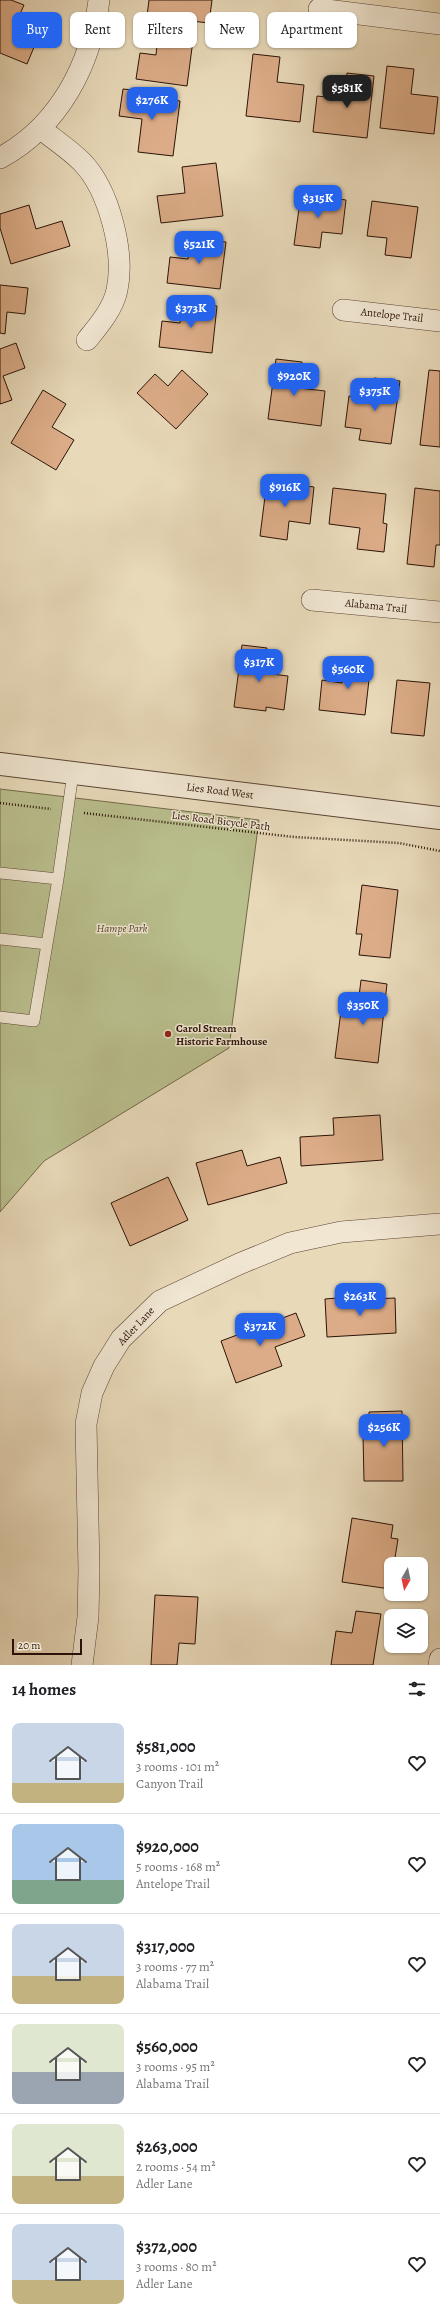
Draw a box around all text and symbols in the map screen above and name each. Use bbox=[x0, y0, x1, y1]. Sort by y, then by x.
chip: Buy bbox=[12, 12, 62, 48]
chip: Rent bbox=[70, 12, 125, 48]
chip: Filters bbox=[133, 12, 197, 48]
chip: New bbox=[205, 12, 259, 48]
chip: Apartment bbox=[267, 12, 357, 48]
pin: $581K bbox=[319, 75, 375, 109]
text: $581K bbox=[331, 79, 363, 96]
pin: $276K bbox=[124, 87, 180, 121]
text: $276K bbox=[136, 91, 168, 108]
pin: $315K bbox=[290, 185, 346, 219]
text: $315K bbox=[303, 189, 333, 206]
pin: $521K bbox=[171, 231, 227, 265]
text: $521K bbox=[183, 235, 215, 252]
pin: $373K bbox=[163, 295, 219, 329]
text: $373K bbox=[175, 299, 207, 316]
street label: Antelope Trail bbox=[359, 304, 424, 326]
pin: $920K bbox=[266, 363, 322, 397]
text: $920K bbox=[277, 367, 311, 384]
pin: $375K bbox=[347, 378, 403, 412]
text: $375K bbox=[359, 382, 391, 399]
pin: $916K bbox=[257, 474, 313, 508]
text: $916K bbox=[269, 478, 301, 495]
street label: Alabama Trail bbox=[343, 595, 408, 617]
pin: $317K bbox=[231, 649, 287, 683]
text: $317K bbox=[244, 653, 274, 670]
pin: $560K bbox=[320, 656, 376, 690]
text: $560K bbox=[332, 660, 364, 677]
street label: Lies Road West bbox=[185, 779, 255, 803]
street label: Lies Road Bicycle Path bbox=[171, 808, 271, 835]
park label: Hampe Park bbox=[97, 921, 148, 936]
pin: $350K bbox=[335, 992, 391, 1026]
text: $350K bbox=[347, 996, 379, 1013]
place label: Carol Stream Historic Farmhouse bbox=[176, 1021, 267, 1049]
marker: Carol Stream Historic Farmhouse bbox=[163, 1029, 173, 1039]
pin: $263K bbox=[332, 1283, 388, 1317]
text: $263K bbox=[344, 1287, 376, 1304]
street label: Adler Lane bbox=[114, 1303, 158, 1349]
pin: $372K bbox=[232, 1313, 288, 1347]
text: $372K bbox=[244, 1317, 276, 1334]
pin: $256K bbox=[356, 1414, 412, 1448]
text: $256K bbox=[368, 1418, 400, 1435]
north arrow bbox=[384, 1557, 428, 1601]
map controls bbox=[384, 1557, 428, 1653]
button: layers bbox=[384, 1609, 428, 1653]
scale bar bbox=[12, 1637, 82, 1656]
text: 20 m bbox=[18, 1638, 40, 1653]
text: 14 homes bbox=[12, 1678, 76, 1701]
icon: filters bbox=[406, 1678, 428, 1700]
text: $581,000 bbox=[136, 1735, 196, 1758]
icon: home bbox=[44, 1739, 92, 1787]
icon: heart bbox=[406, 1752, 428, 1774]
text: 3 rooms · 101 m² bbox=[136, 1758, 219, 1775]
text: Canyon Trail bbox=[136, 1775, 203, 1792]
text: $920,000 bbox=[136, 1835, 199, 1858]
icon: home bbox=[44, 1840, 92, 1888]
icon: heart bbox=[406, 1853, 428, 1875]
text: 5 rooms · 168 m² bbox=[136, 1858, 220, 1875]
text: Antelope Trail bbox=[136, 1875, 210, 1892]
text: $317,000 bbox=[136, 1935, 195, 1958]
icon: home bbox=[44, 1940, 92, 1988]
icon: heart bbox=[406, 1953, 428, 1975]
text: 3 rooms · 77 m² bbox=[136, 1958, 214, 1975]
text: Alabama Trail bbox=[136, 1975, 209, 1992]
text: $560,000 bbox=[136, 2035, 198, 2058]
icon: home bbox=[44, 2040, 92, 2088]
icon: heart bbox=[406, 2053, 428, 2075]
text: 3 rooms · 95 m² bbox=[136, 2058, 215, 2075]
text: Alabama Trail bbox=[136, 2075, 209, 2092]
text: $263,000 bbox=[136, 2135, 198, 2158]
icon: home bbox=[44, 2140, 92, 2188]
icon: heart bbox=[406, 2153, 428, 2175]
text: 2 rooms · 54 m² bbox=[136, 2158, 215, 2175]
text: Adler Lane bbox=[136, 2175, 193, 2192]
text: $372,000 bbox=[136, 2235, 197, 2258]
icon: home bbox=[44, 2240, 92, 2288]
icon: heart bbox=[406, 2253, 428, 2275]
text: 3 rooms · 80 m² bbox=[136, 2258, 216, 2275]
text: Adler Lane bbox=[136, 2275, 193, 2292]

